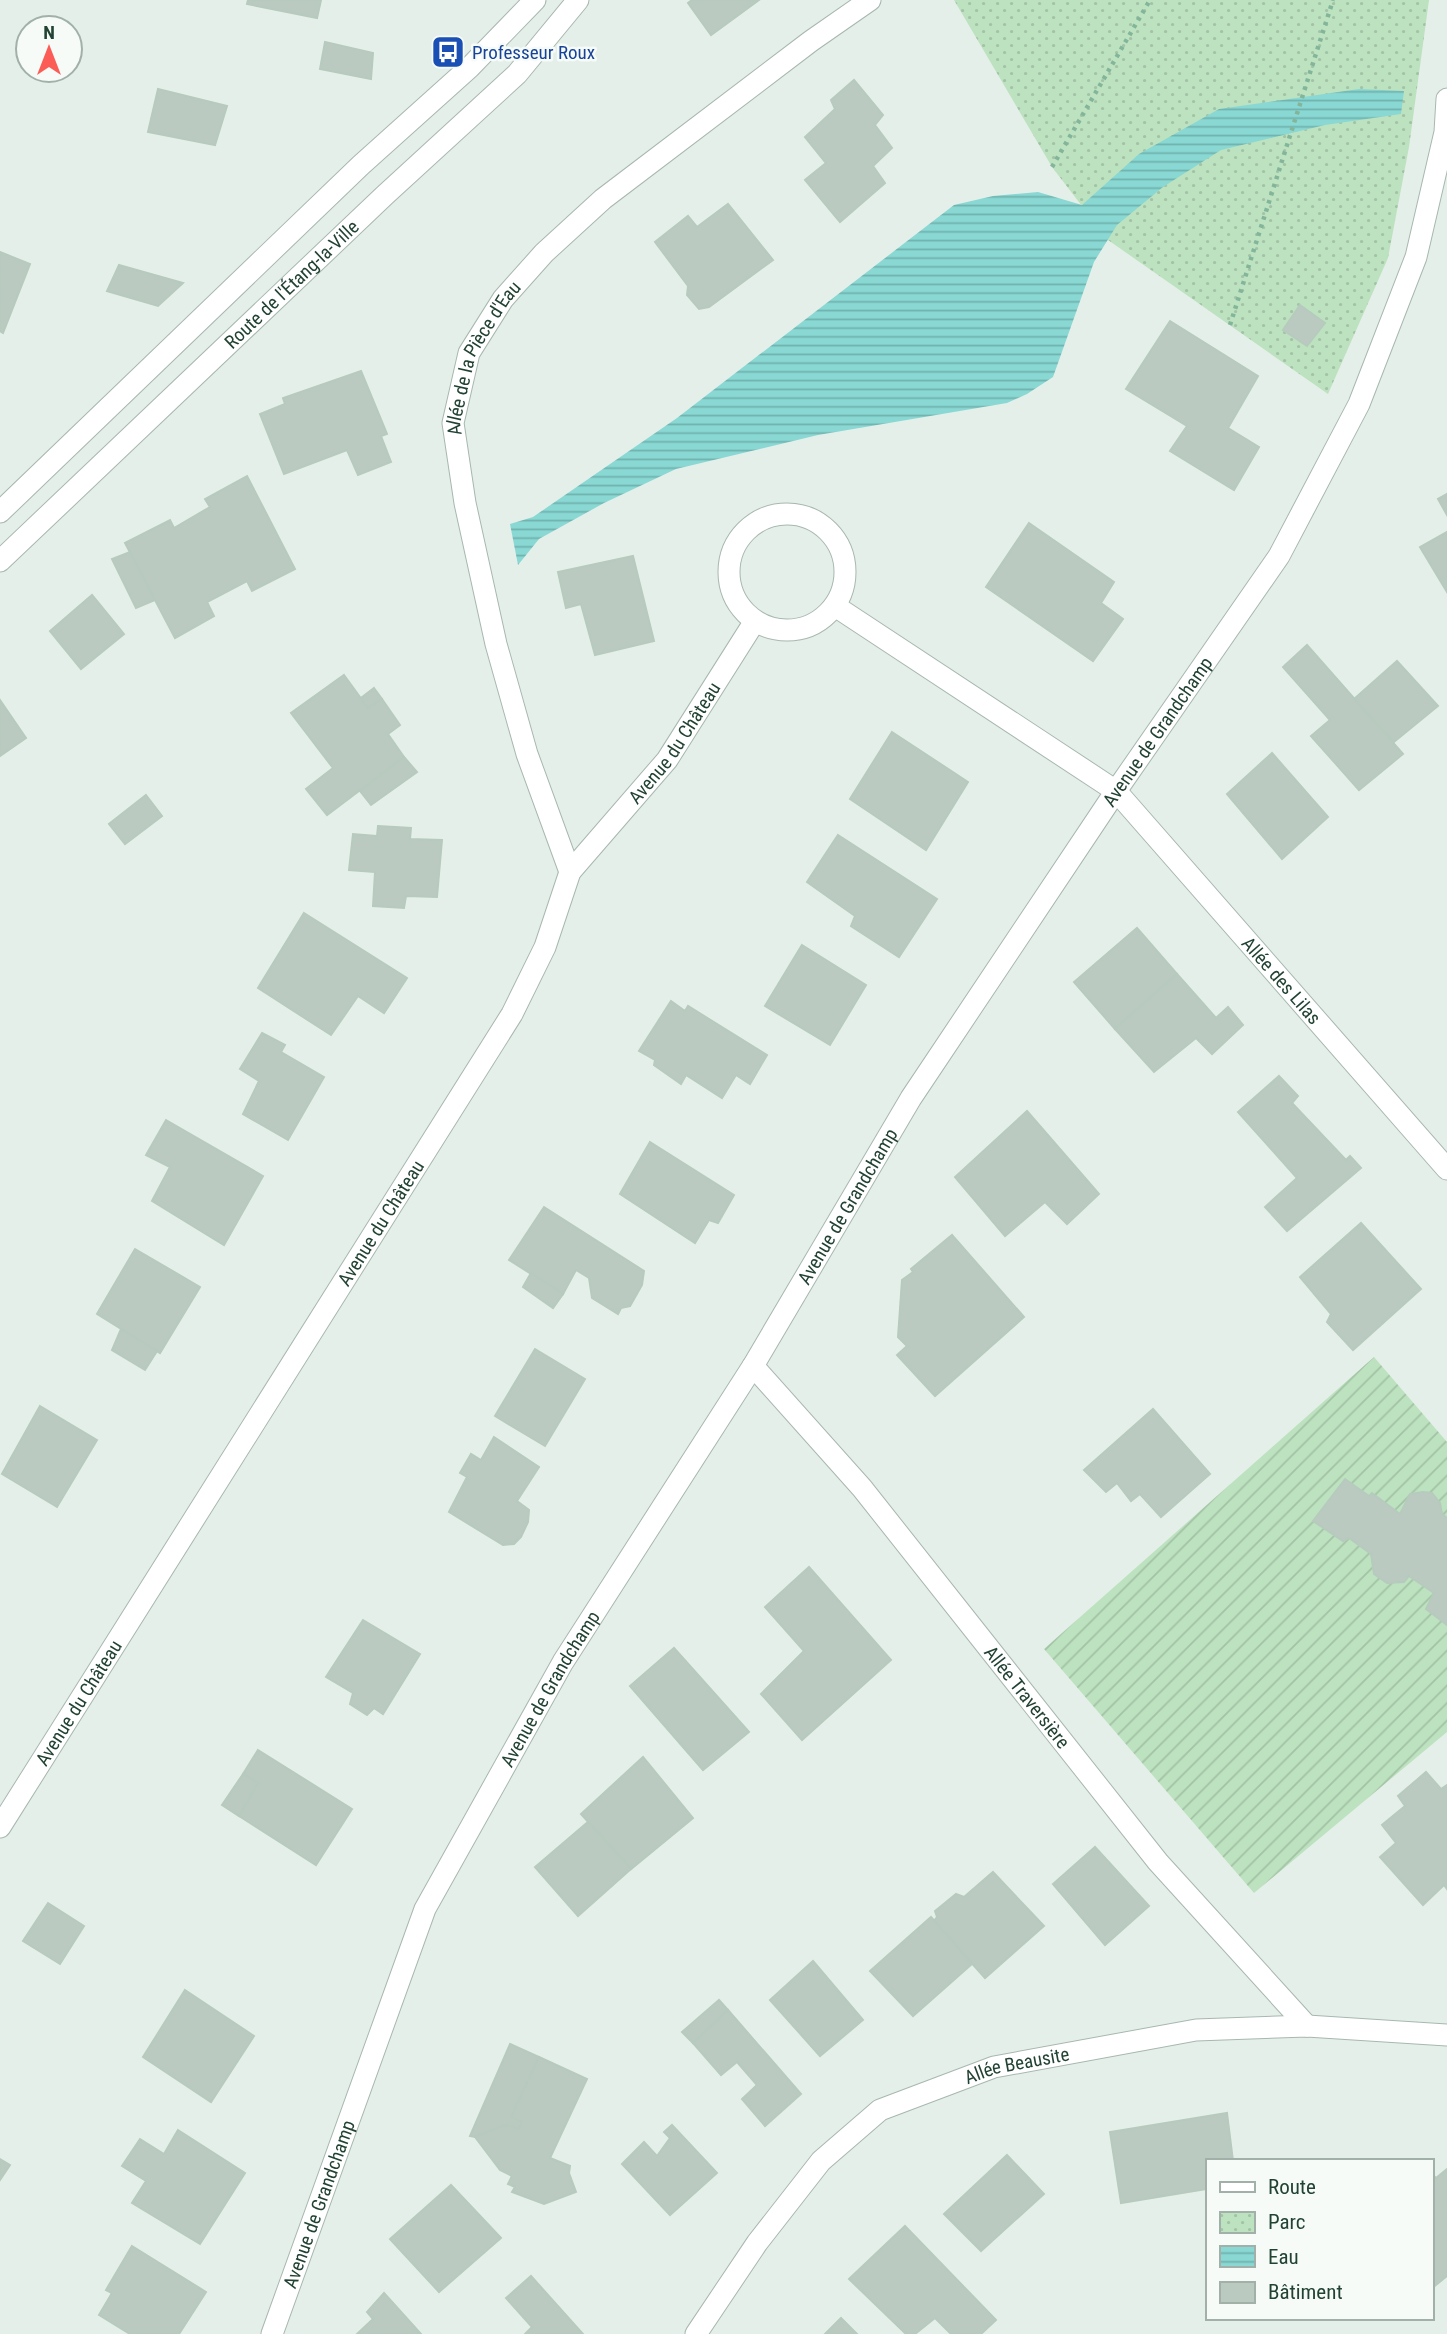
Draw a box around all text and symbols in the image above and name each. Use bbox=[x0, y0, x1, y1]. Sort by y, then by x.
north arrow bbox=[14, 14, 84, 84]
text: N bbox=[43, 21, 55, 44]
bus stop icon: Professeur Roux bbox=[429, 33, 467, 71]
place label: Professeur Roux bbox=[472, 41, 595, 64]
street label: Route de l'Étang-la-Ville bbox=[220, 215, 364, 354]
street label: Allée de la Pièce d'Eau bbox=[442, 276, 526, 437]
street label: Avenue de Grandchamp bbox=[1098, 653, 1218, 811]
street label: Avenue du Château bbox=[624, 678, 725, 808]
street label: Allée des Lilas bbox=[1237, 932, 1326, 1029]
street label: Avenue de Grandchamp bbox=[793, 1124, 903, 1288]
street label: Avenue du Château bbox=[333, 1156, 429, 1290]
street label: Avenue de Grandchamp bbox=[496, 1607, 605, 1771]
street label: Avenue du Château bbox=[31, 1636, 127, 1770]
street label: Allée Traversière bbox=[979, 1641, 1075, 1753]
street label: Allée Beausite bbox=[961, 2042, 1071, 2089]
street label: Avenue de Grandchamp bbox=[278, 2117, 360, 2291]
legend bbox=[1206, 2159, 1433, 2320]
text: Route bbox=[1268, 2175, 1316, 2199]
text: Parc bbox=[1268, 2210, 1306, 2234]
text: Eau bbox=[1268, 2245, 1299, 2269]
text: Bâtiment bbox=[1268, 2280, 1343, 2304]

